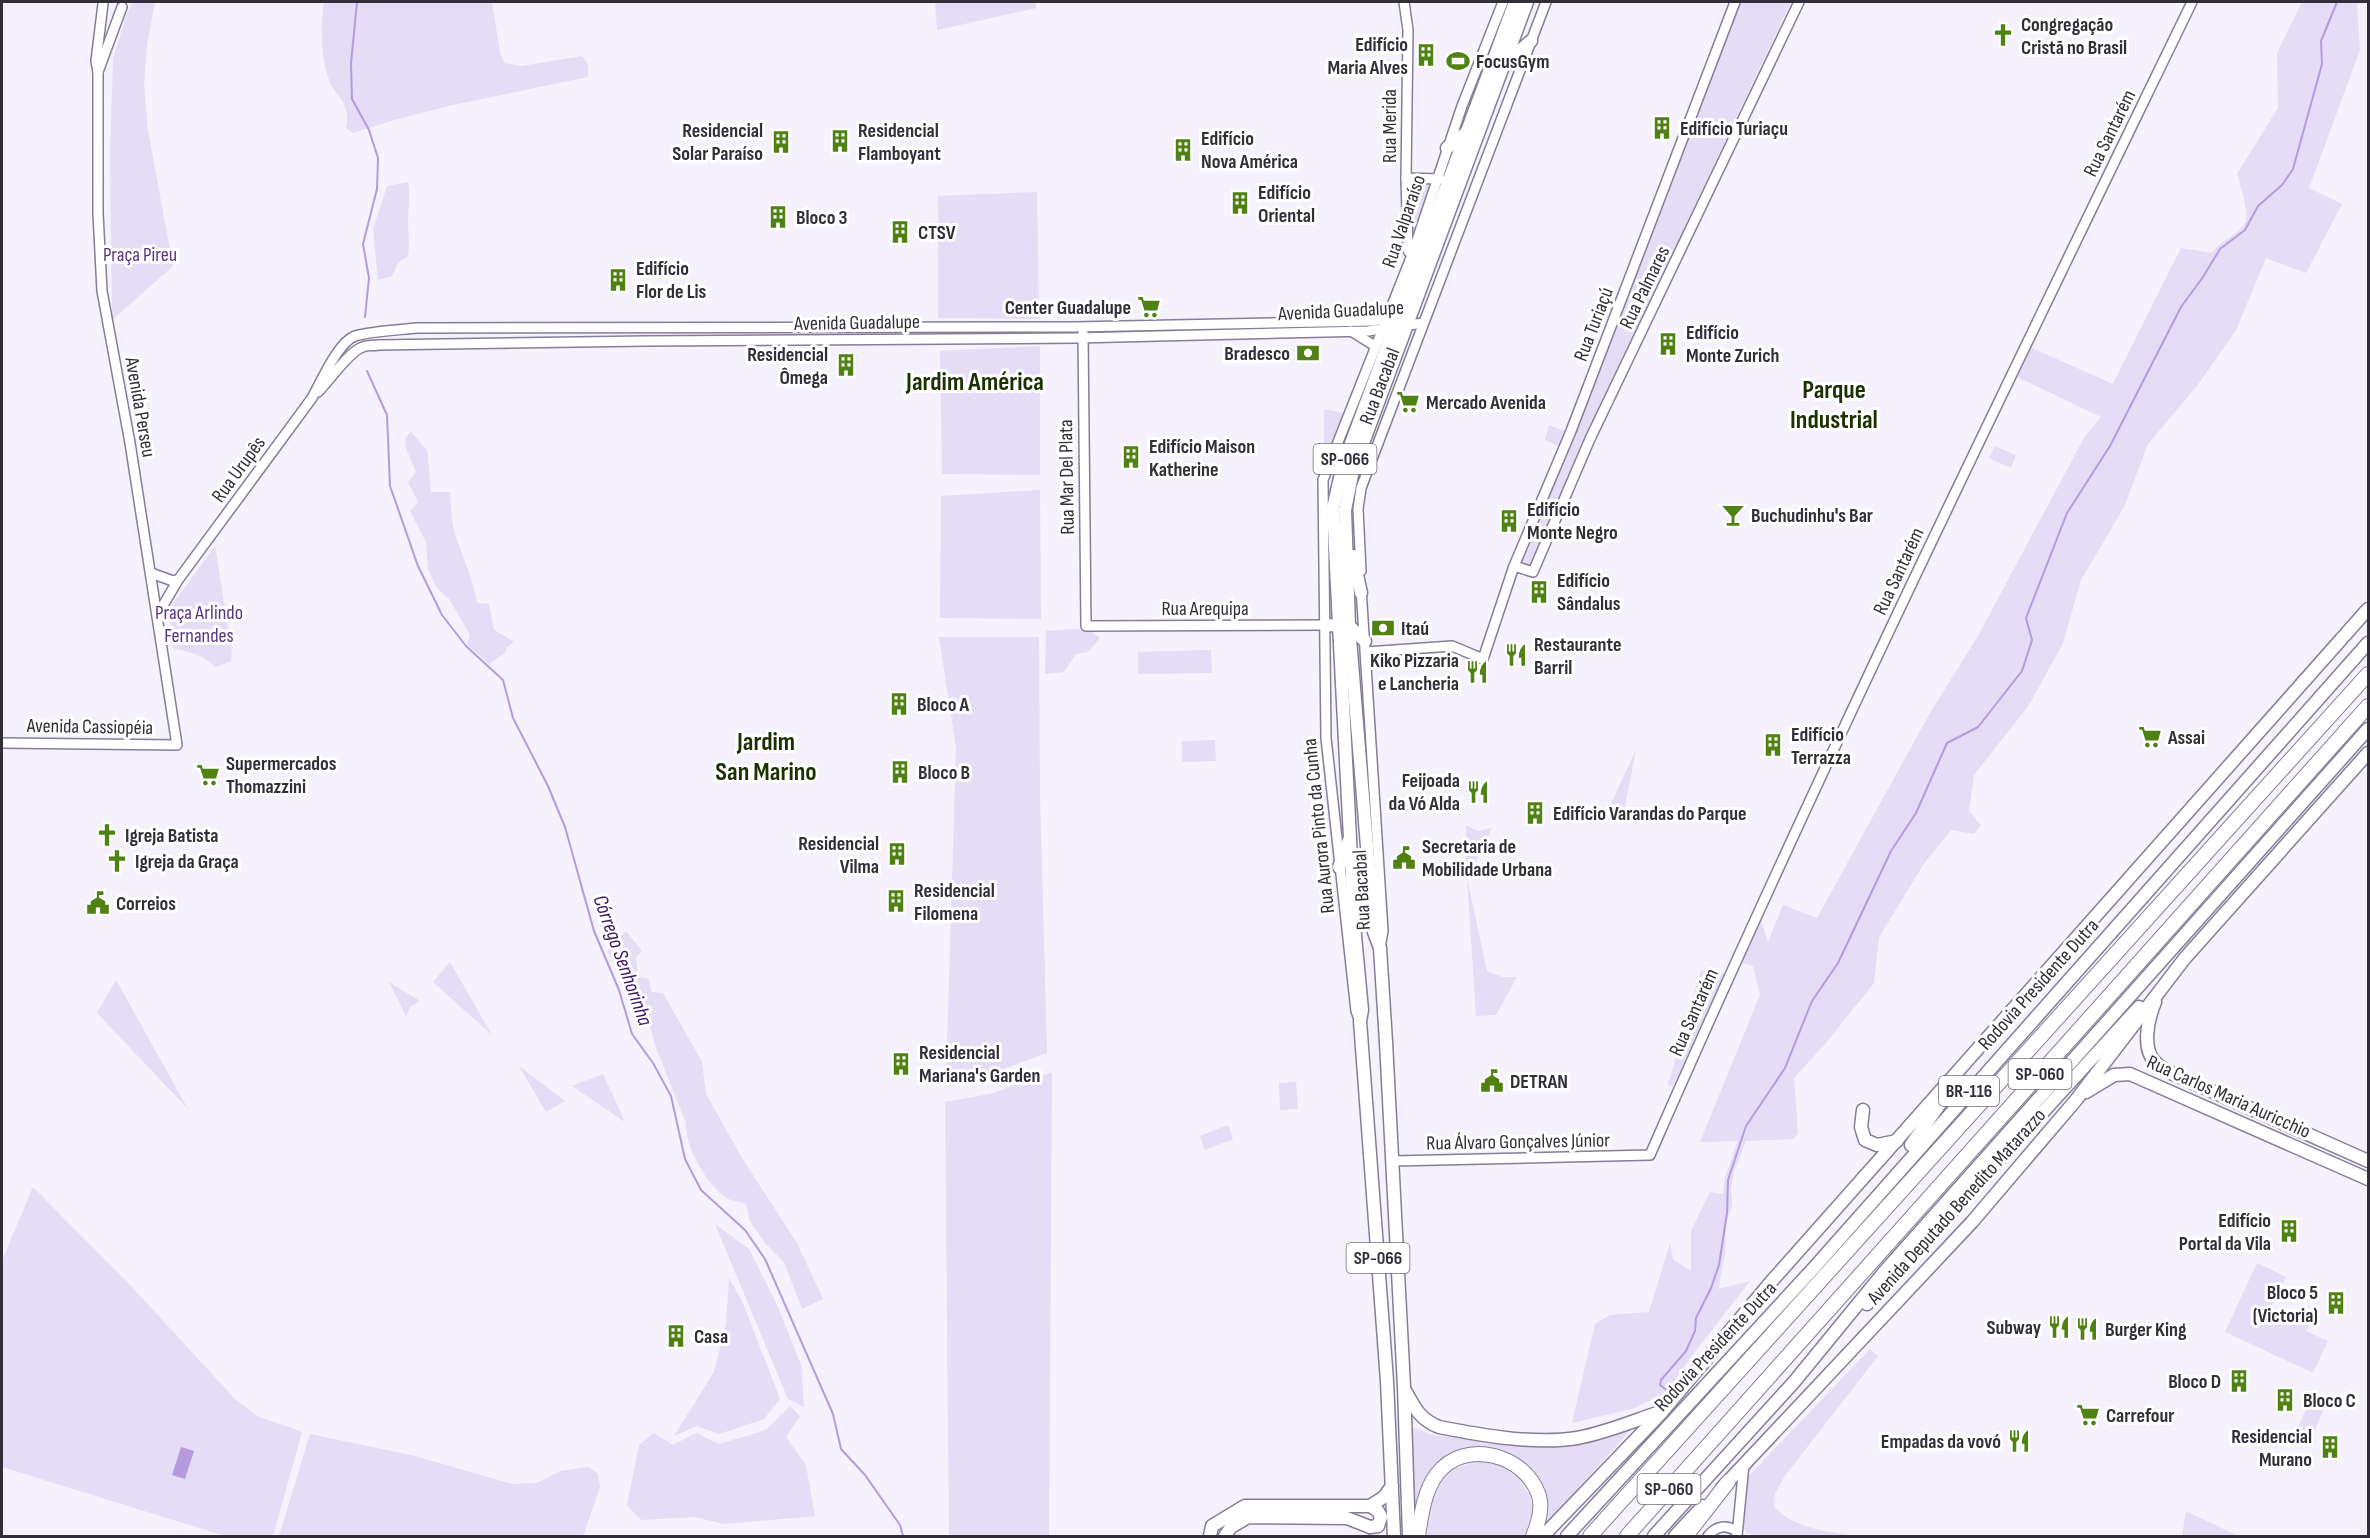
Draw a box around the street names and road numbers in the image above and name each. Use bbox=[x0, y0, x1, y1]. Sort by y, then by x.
street label: Rua Santarém bbox=[2079, 86, 2141, 181]
street label: Rua Merida bbox=[1378, 89, 1402, 163]
street label: Rua Valparaíso bbox=[1377, 172, 1431, 271]
street label: Rua Palmares bbox=[1615, 242, 1675, 333]
street label: Rua Turiaçú bbox=[1569, 284, 1619, 365]
street label: Avenida Guadalupe bbox=[1277, 296, 1405, 326]
street label: Avenida Guadalupe bbox=[793, 310, 920, 336]
street label: Rua Bacabal bbox=[1354, 345, 1406, 428]
street label: Avenida Perseu bbox=[119, 354, 161, 459]
street label: Rua Mar Del Plata bbox=[1054, 419, 1080, 535]
street label: Rua Urupês bbox=[207, 432, 271, 507]
road number: SP-066 bbox=[1314, 444, 1376, 474]
street label: Rua Santarém bbox=[1868, 524, 1930, 619]
street label: Rua Arequipa bbox=[1161, 597, 1249, 621]
street label: Avenida Cassiopéia bbox=[26, 714, 153, 740]
street label: Rua Aurora Pinto da Cunha bbox=[1298, 737, 1340, 915]
street label: Rua Bacabal bbox=[1348, 849, 1376, 931]
street label: Rodovia Presidente Dutra bbox=[1973, 914, 2104, 1055]
street label: Rua Santarém bbox=[1664, 965, 1724, 1060]
street label: Rua Carlos Maria Auricchio bbox=[2143, 1050, 2314, 1144]
road number: SP-060 bbox=[2008, 1059, 2072, 1089]
road number: BR-116 bbox=[1939, 1076, 1999, 1106]
street label: Avenida Deputado Benedito Matarazzo bbox=[1862, 1104, 2051, 1310]
street label: Rua Álvaro Gonçalves Júnior bbox=[1426, 1128, 1610, 1156]
road number: SP-066 bbox=[1346, 1243, 1410, 1273]
street label: Rodovia Presidente Dutra bbox=[1649, 1277, 1782, 1417]
road number: SP-060 bbox=[1638, 1474, 1700, 1504]

